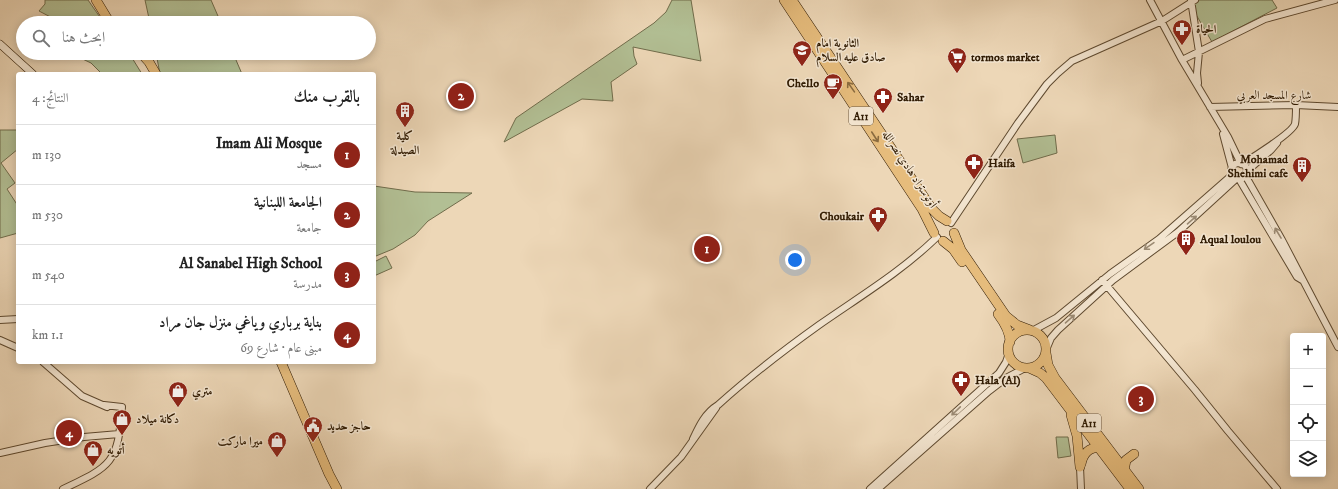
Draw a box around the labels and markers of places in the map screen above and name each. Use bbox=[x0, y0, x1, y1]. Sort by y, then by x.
pharmacy icon: الحياة bbox=[1171, 18, 1193, 46]
place label: الحياة bbox=[1196, 22, 1217, 37]
place label: الثانویة امام صادق عليه السلام bbox=[816, 36, 886, 68]
school or university icon: الثانویة امام صادق عليه السلام bbox=[791, 39, 813, 67]
supermarket icon: tormos market bbox=[946, 46, 968, 74]
place label: tormos market bbox=[971, 50, 1040, 65]
cafe icon: Chello bbox=[822, 72, 844, 100]
place label: Chello bbox=[787, 76, 819, 91]
pin: 2 bbox=[448, 81, 474, 111]
pharmacy icon: Sahar bbox=[872, 86, 894, 114]
place label: Sahar bbox=[897, 90, 925, 105]
building icon: كلية الصيدلة bbox=[394, 100, 416, 128]
place label: كلية الصيدلة bbox=[390, 129, 420, 158]
pharmacy icon: Haifa bbox=[963, 152, 985, 180]
place label: Mohamad Shehimi cafe bbox=[1227, 152, 1289, 181]
building icon: Mohamad Shehimi cafe bbox=[1291, 155, 1313, 183]
place label: Haifa bbox=[988, 156, 1016, 171]
pharmacy icon: Choukair bbox=[867, 205, 889, 233]
place label: Choukair bbox=[820, 209, 865, 224]
building icon: Aqual loulou bbox=[1175, 228, 1197, 256]
place label: Aqual loulou bbox=[1199, 232, 1261, 247]
pin: 1 bbox=[694, 234, 720, 264]
pharmacy icon: Hala (Al) bbox=[950, 369, 972, 397]
place label: Hala (Al) bbox=[975, 373, 1021, 388]
shop icon: متري bbox=[167, 380, 189, 408]
place label: متري bbox=[192, 384, 213, 401]
pin: 3 bbox=[1128, 384, 1154, 414]
shop icon: دكانة ميلاد bbox=[111, 408, 133, 436]
place label: دكانة ميلاد bbox=[136, 412, 179, 427]
public building icon: حاجز حديد bbox=[302, 415, 324, 443]
pin: 4 bbox=[56, 418, 82, 448]
place label: حاجز حديد bbox=[327, 419, 371, 434]
shop icon: ميرا ماركت bbox=[266, 430, 288, 458]
place label: ميرا ماركت bbox=[218, 434, 263, 449]
shop icon: أتويه bbox=[82, 439, 104, 467]
place label: أتويه bbox=[107, 442, 125, 458]

